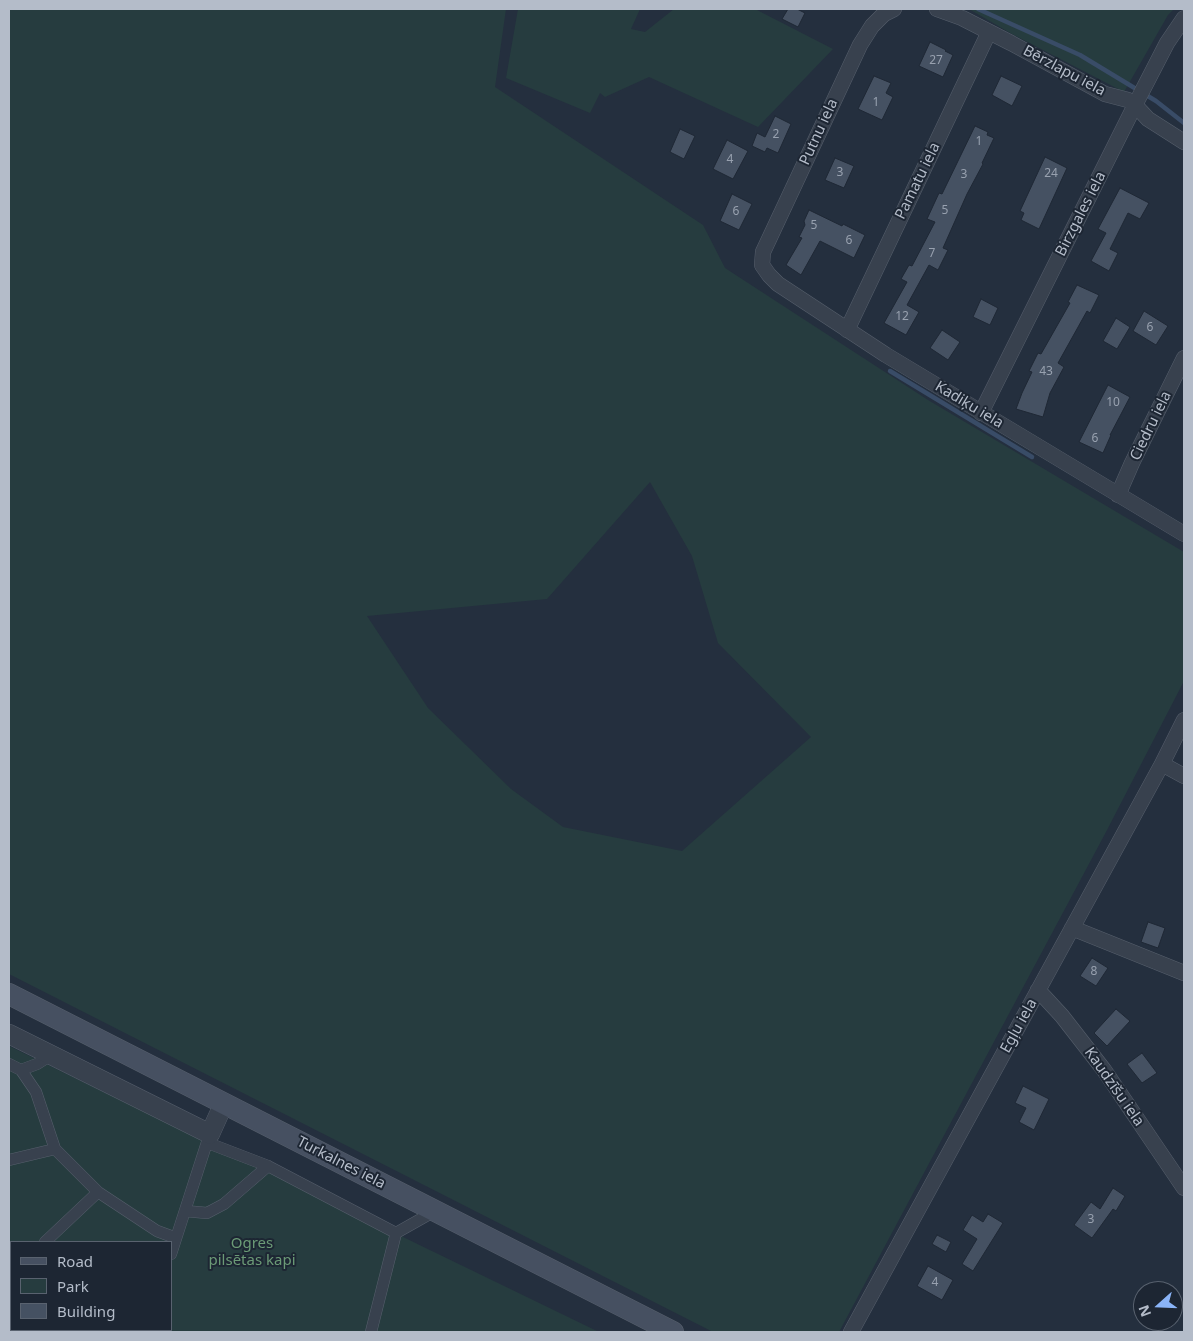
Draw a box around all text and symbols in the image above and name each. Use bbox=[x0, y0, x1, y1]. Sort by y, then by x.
street label: Bērzlapu iela bbox=[1020, 42, 1108, 100]
house number: 27 bbox=[929, 54, 943, 68]
street label: Putnu iela bbox=[796, 96, 842, 168]
house number: 1 bbox=[873, 96, 879, 110]
house number: 2 bbox=[773, 128, 779, 142]
house number: 1 bbox=[976, 135, 982, 149]
street label: Pamatu iela bbox=[892, 140, 944, 222]
house number: 4 bbox=[727, 153, 733, 167]
house number: 3 bbox=[837, 166, 843, 180]
house number: 24 bbox=[1044, 167, 1058, 181]
house number: 3 bbox=[961, 168, 967, 182]
street label: Birzgales iela bbox=[1052, 169, 1110, 259]
house number: 5 bbox=[942, 204, 948, 218]
house number: 6 bbox=[733, 205, 739, 219]
house number: 5 bbox=[811, 219, 817, 233]
house number: 6 bbox=[846, 234, 852, 248]
house number: 7 bbox=[929, 247, 935, 261]
house number: 12 bbox=[895, 310, 909, 324]
house number: 6 bbox=[1147, 321, 1153, 335]
house number: 43 bbox=[1039, 365, 1053, 379]
street label: Kadiķu iela bbox=[932, 378, 1006, 432]
street label: Ciedru iela bbox=[1126, 388, 1176, 464]
house number: 10 bbox=[1106, 396, 1120, 410]
house number: 6 bbox=[1092, 432, 1098, 446]
house number: 8 bbox=[1091, 965, 1097, 979]
street label: Egļu iela bbox=[997, 996, 1041, 1056]
street label: Kaudzīšu iela bbox=[1080, 1044, 1148, 1130]
street label: Turkalnes iela bbox=[294, 1133, 388, 1193]
house number: 3 bbox=[1088, 1213, 1094, 1227]
park label: Ogres pilsētas kapi bbox=[208, 1235, 296, 1270]
legend bbox=[10, 1241, 172, 1331]
text: Road bbox=[57, 1251, 93, 1271]
text: Park bbox=[57, 1276, 89, 1296]
house number: 4 bbox=[932, 1276, 938, 1290]
north arrow bbox=[1133, 1281, 1183, 1331]
text: Building bbox=[57, 1301, 115, 1321]
text: N bbox=[1134, 1302, 1155, 1320]

